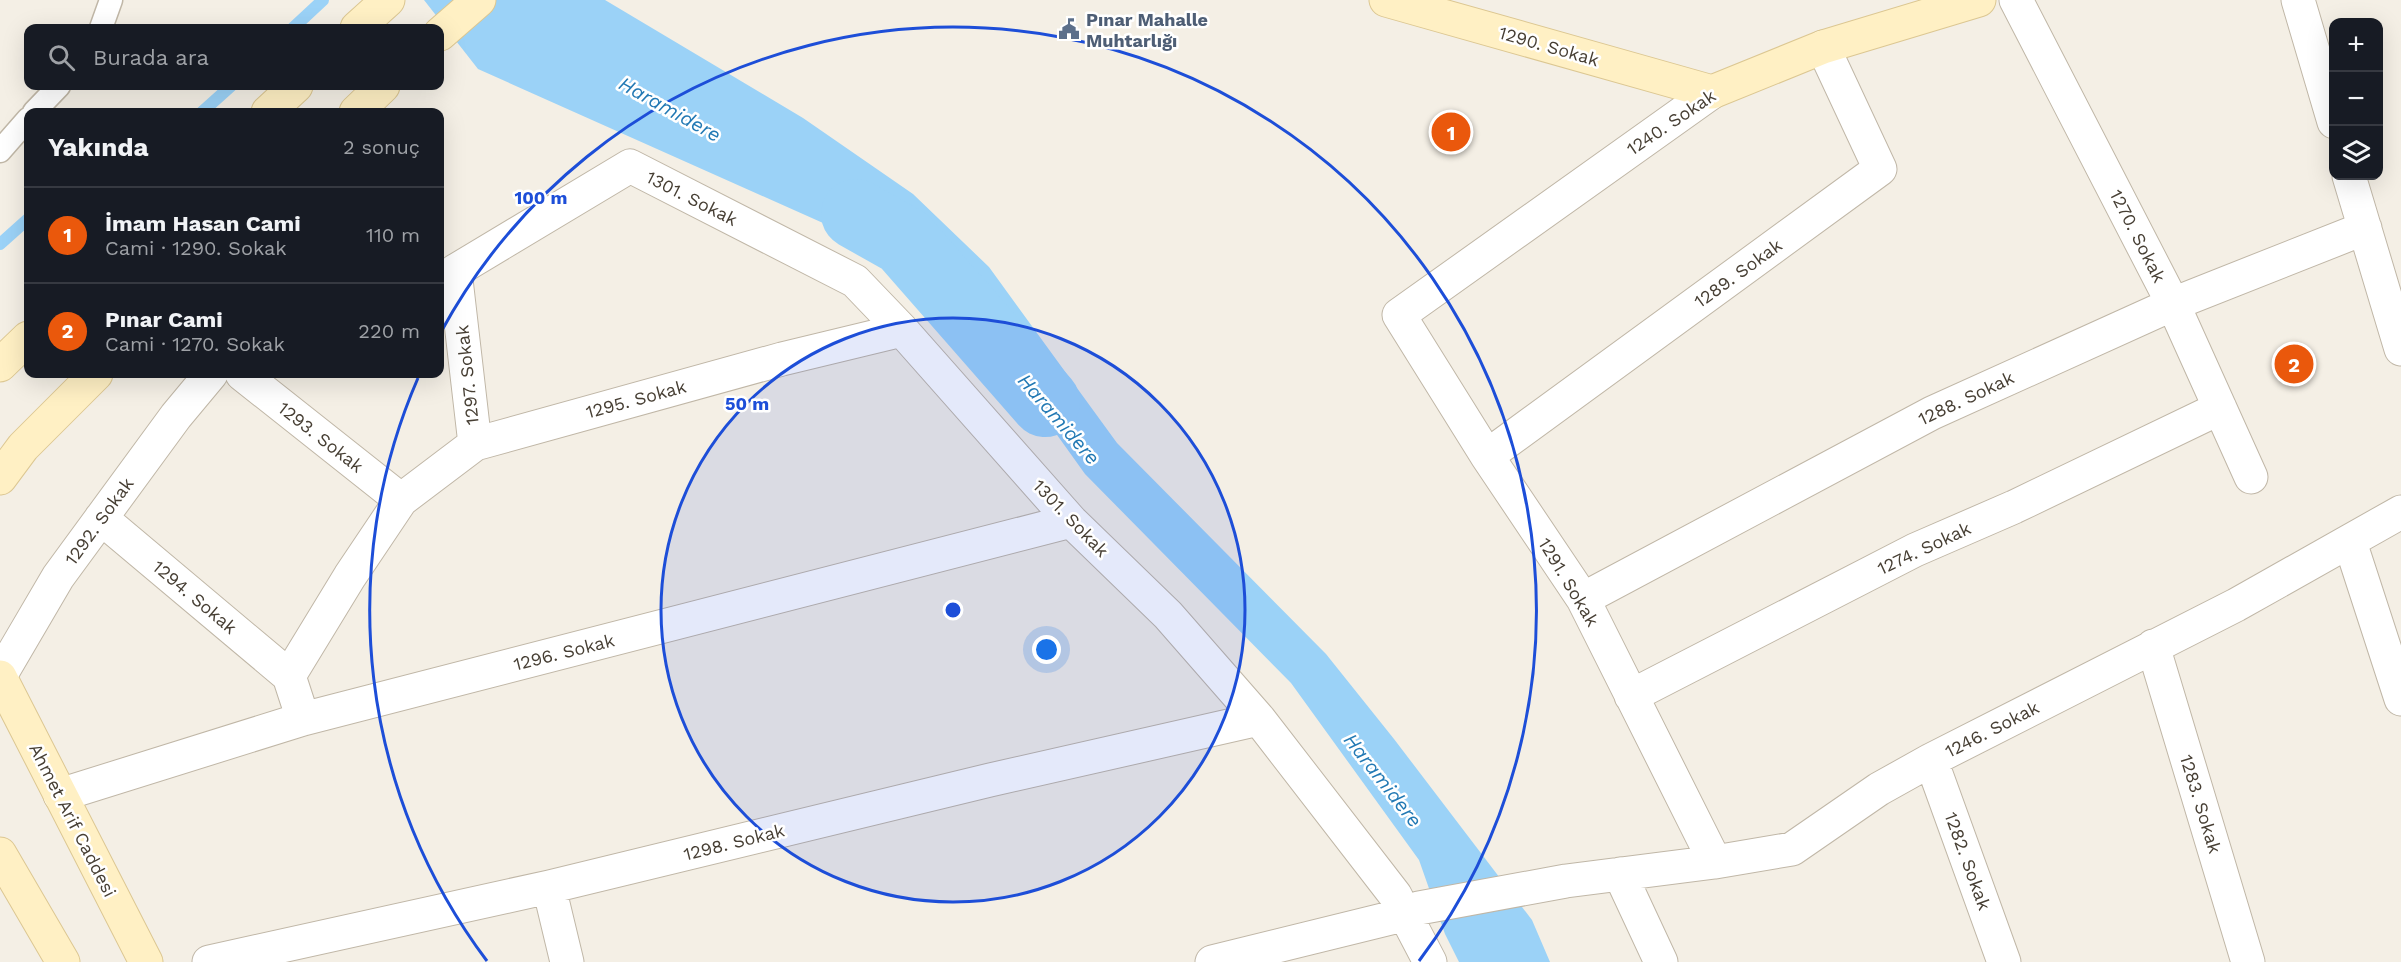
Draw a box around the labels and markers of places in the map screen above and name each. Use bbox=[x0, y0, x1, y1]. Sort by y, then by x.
place label: Pınar Mahalle Muhtarlığı bbox=[1086, 9, 1208, 51]
public building icon: Pınar Mahalle Muhtarlığı bbox=[1057, 17, 1081, 41]
pin: 1 bbox=[1432, 110, 1470, 154]
pin: 2 bbox=[2274, 342, 2314, 386]
centre of rings bbox=[943, 600, 963, 620]

